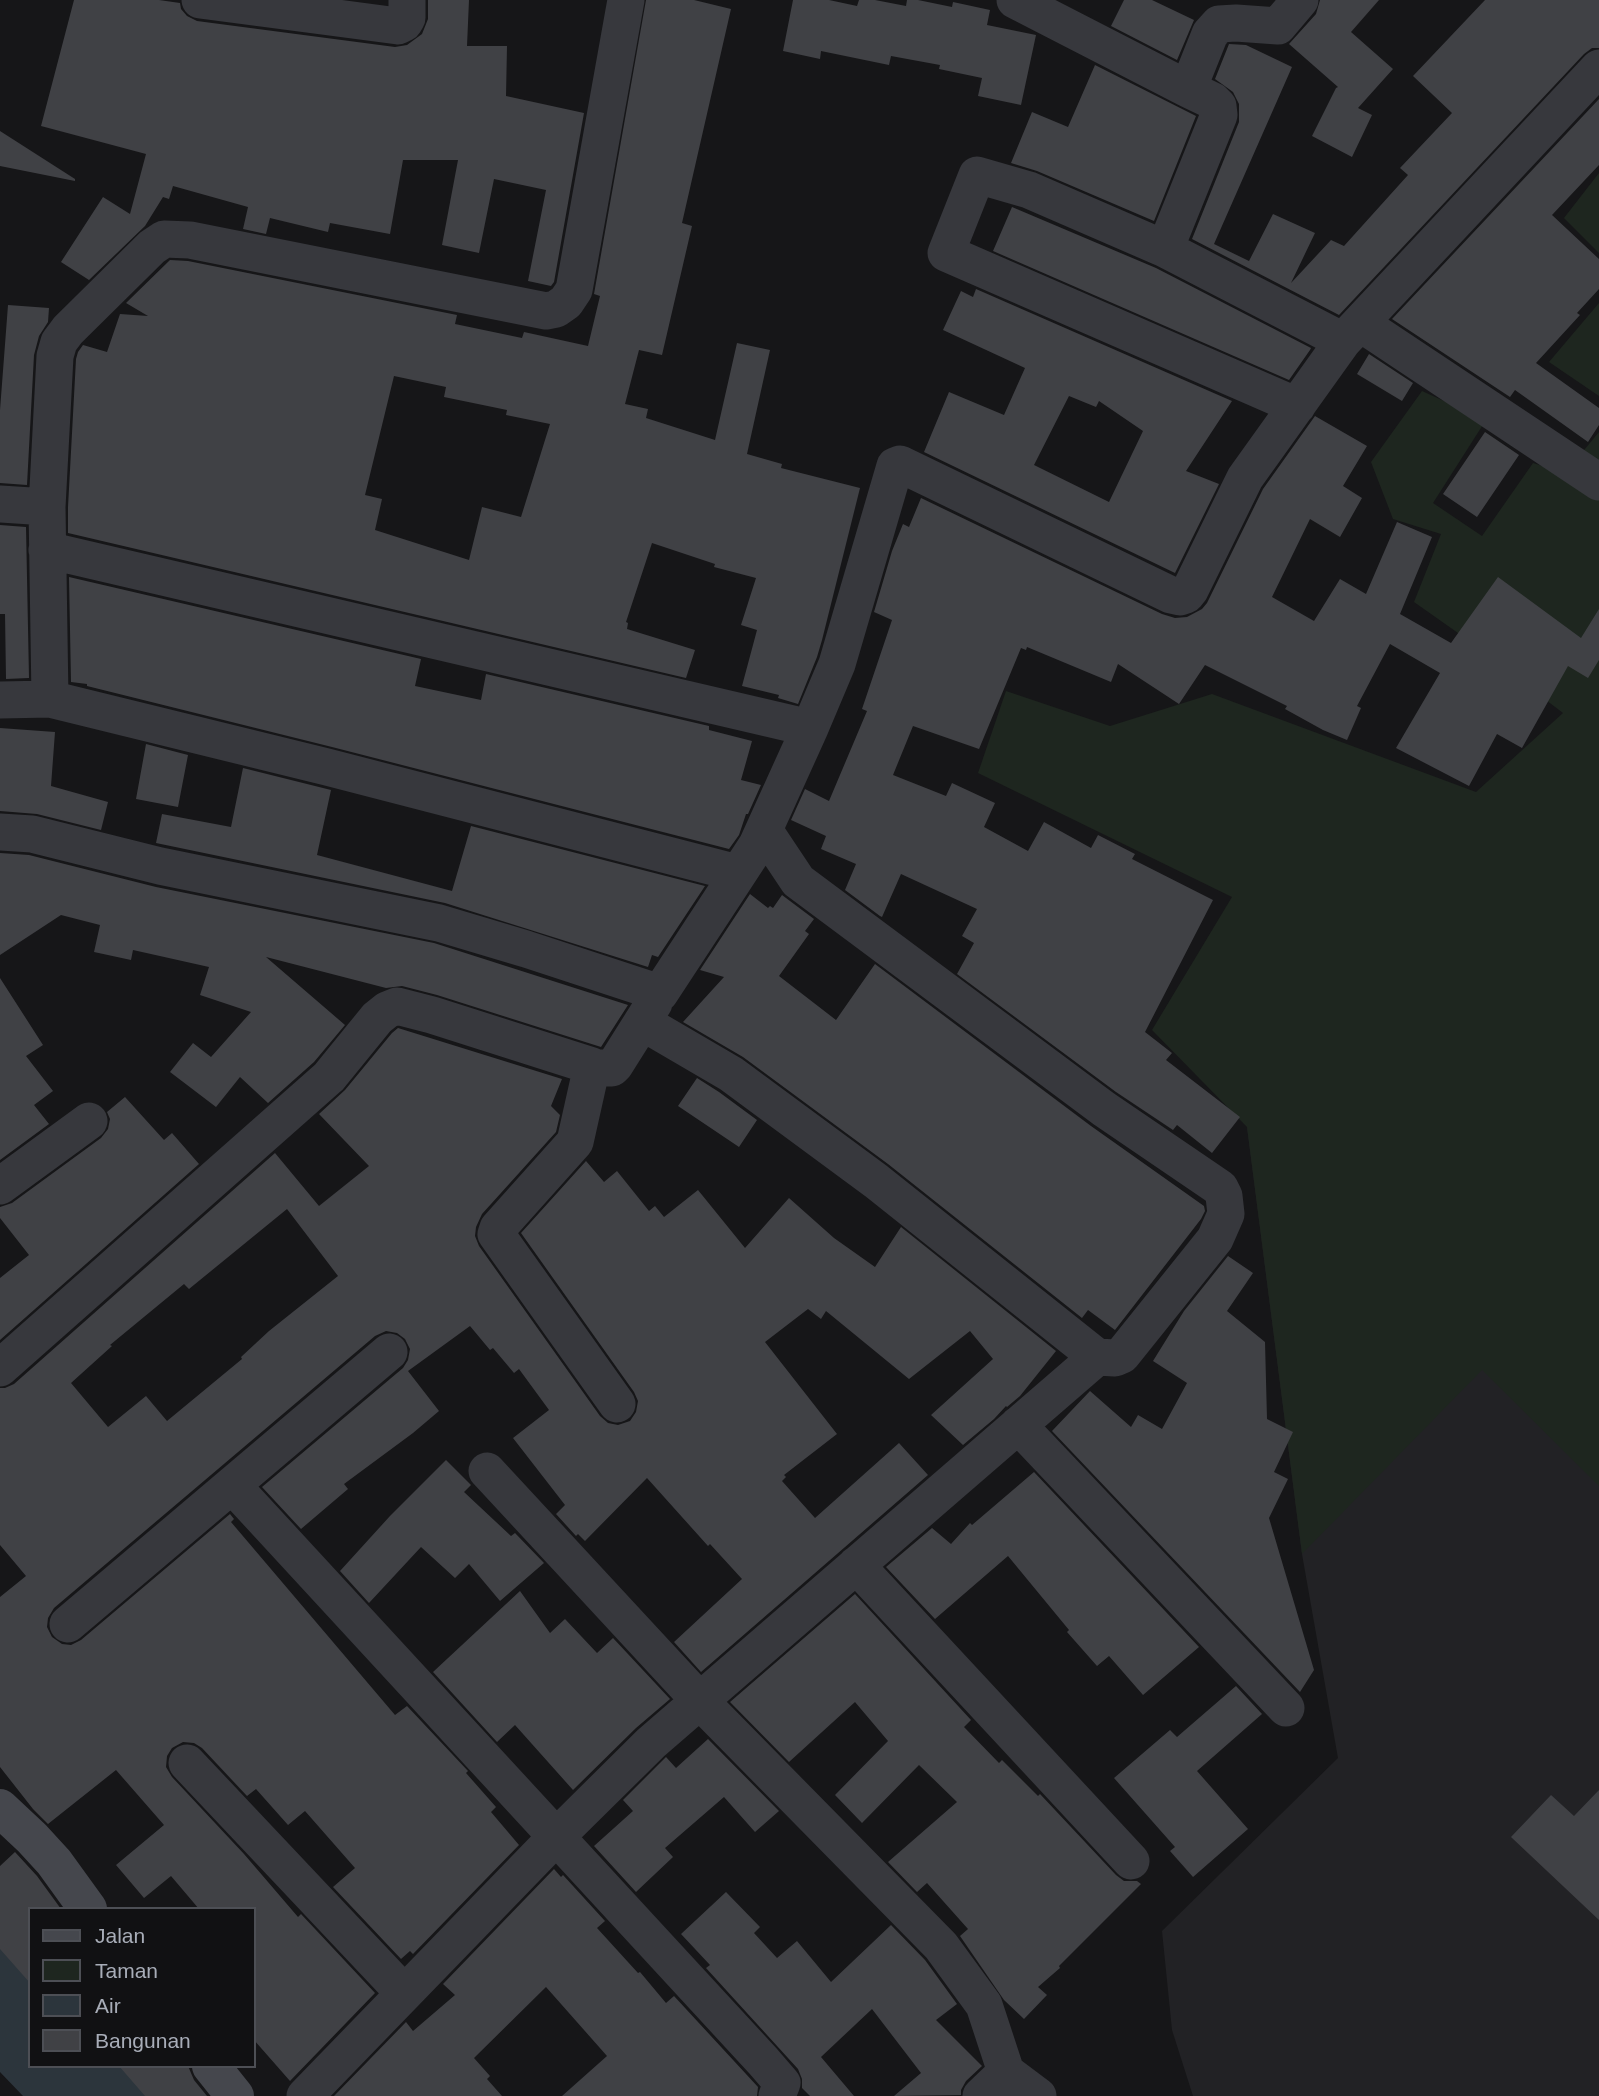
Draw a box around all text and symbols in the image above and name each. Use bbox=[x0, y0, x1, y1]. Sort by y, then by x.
legend bbox=[28, 1907, 256, 2068]
text: Jalan bbox=[95, 1924, 145, 1947]
text: Taman bbox=[95, 1959, 158, 1982]
text: Air bbox=[95, 1994, 121, 2017]
text: Bangunan bbox=[95, 2029, 191, 2052]

